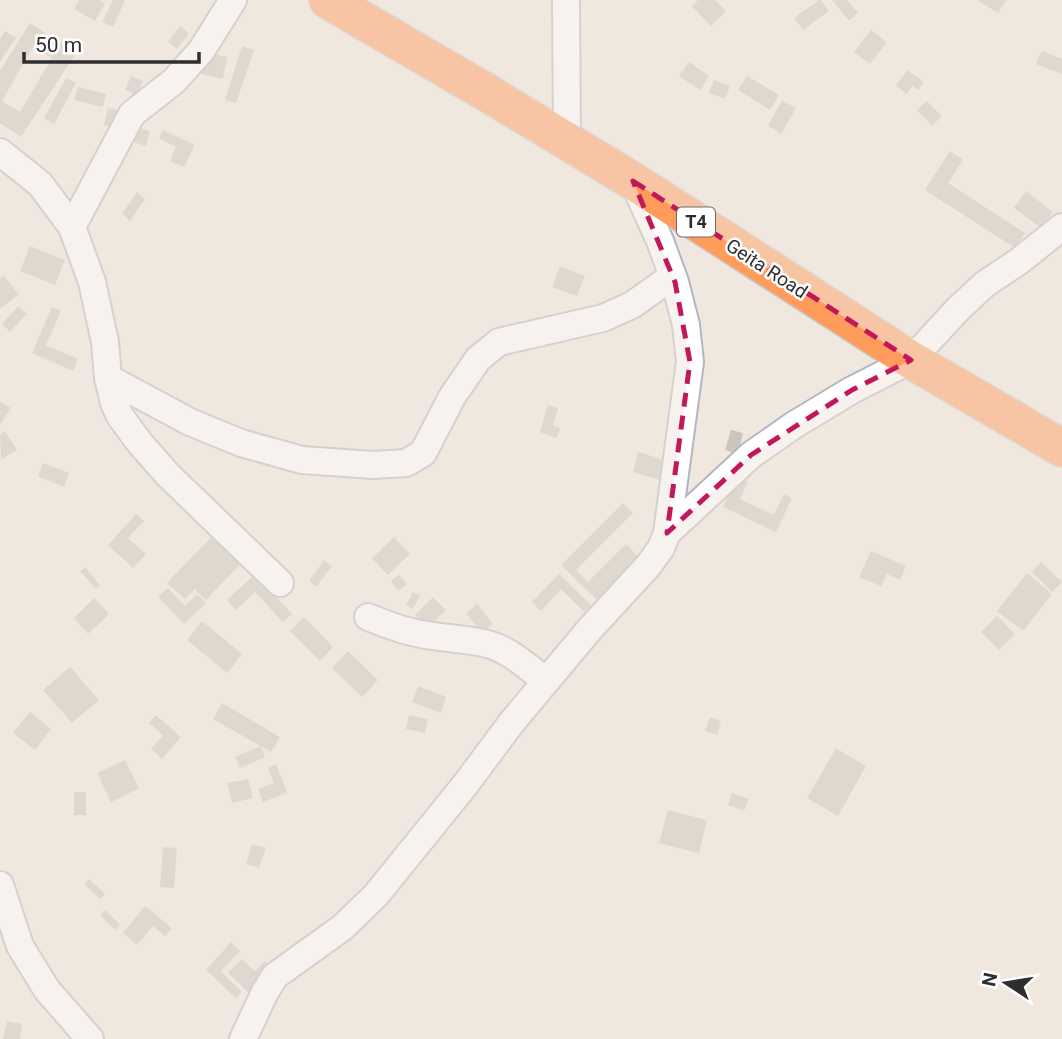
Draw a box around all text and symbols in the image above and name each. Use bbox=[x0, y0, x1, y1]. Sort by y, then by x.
scale bar bbox=[24, 21, 200, 65]
text: 50 m bbox=[35, 33, 82, 57]
road number: T4 bbox=[677, 208, 715, 236]
street label: Geita Road bbox=[722, 234, 812, 303]
north arrow bbox=[971, 948, 1041, 1018]
text: N bbox=[977, 971, 1003, 989]

